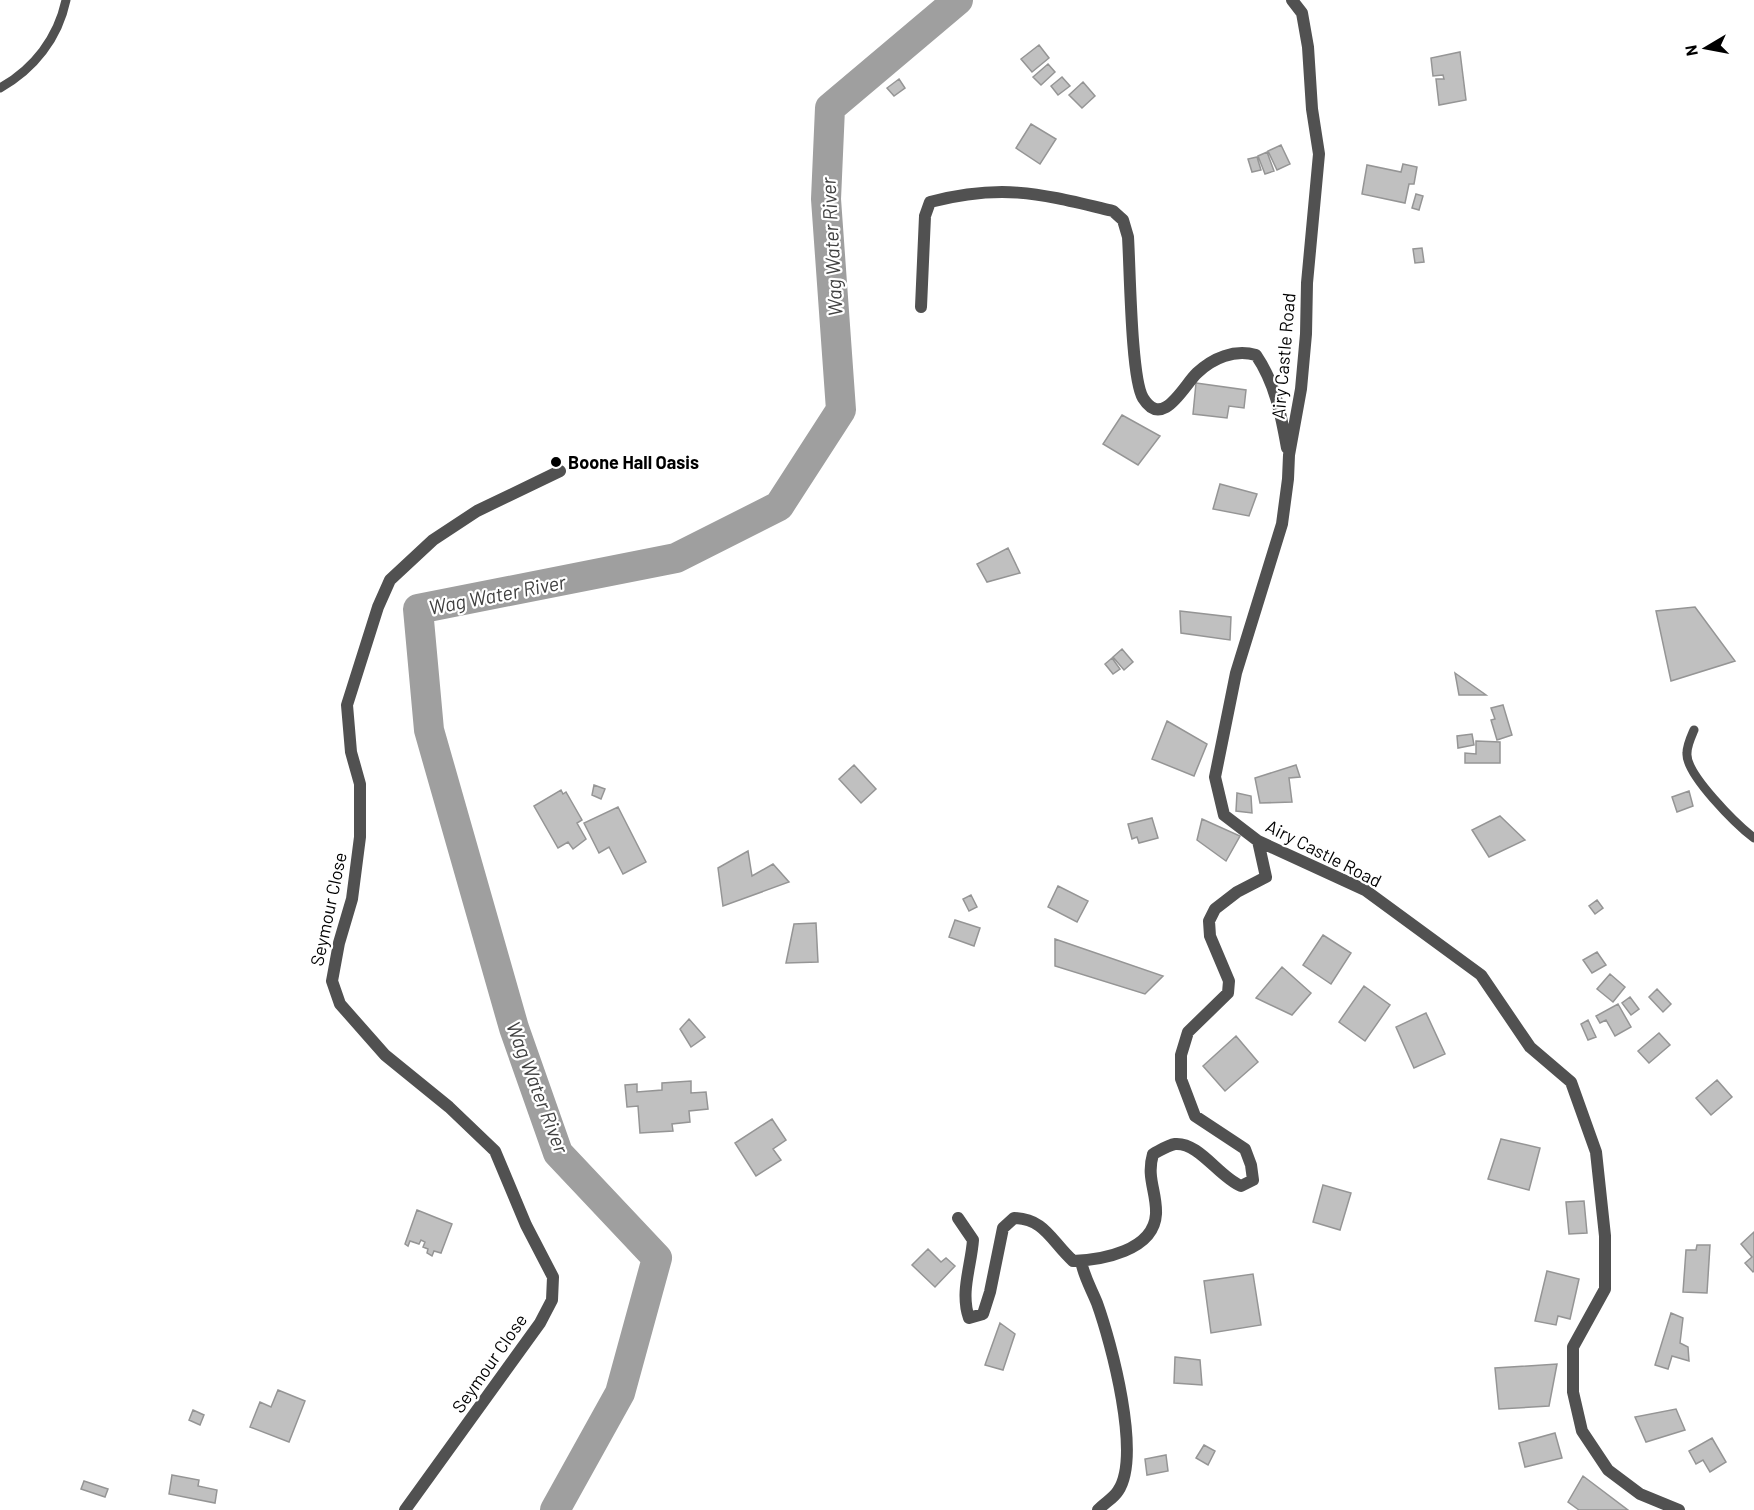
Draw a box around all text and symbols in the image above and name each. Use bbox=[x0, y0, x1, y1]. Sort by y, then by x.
north arrow bbox=[1676, 18, 1736, 78]
text: N bbox=[1680, 44, 1701, 58]
water label: Wag Water River bbox=[815, 176, 847, 317]
street label: Airy Castle Road bbox=[1267, 292, 1299, 420]
place label: Boone Hall Oasis bbox=[568, 451, 699, 473]
marker: Boone Hall Oasis bbox=[549, 455, 563, 469]
water label: Wag Water River bbox=[426, 569, 568, 619]
street label: Airy Castle Road bbox=[1263, 814, 1385, 892]
street label: Seymour Close bbox=[305, 850, 351, 968]
water label: Wag Water River bbox=[502, 1018, 574, 1157]
street label: Seymour Close bbox=[447, 1309, 531, 1417]

